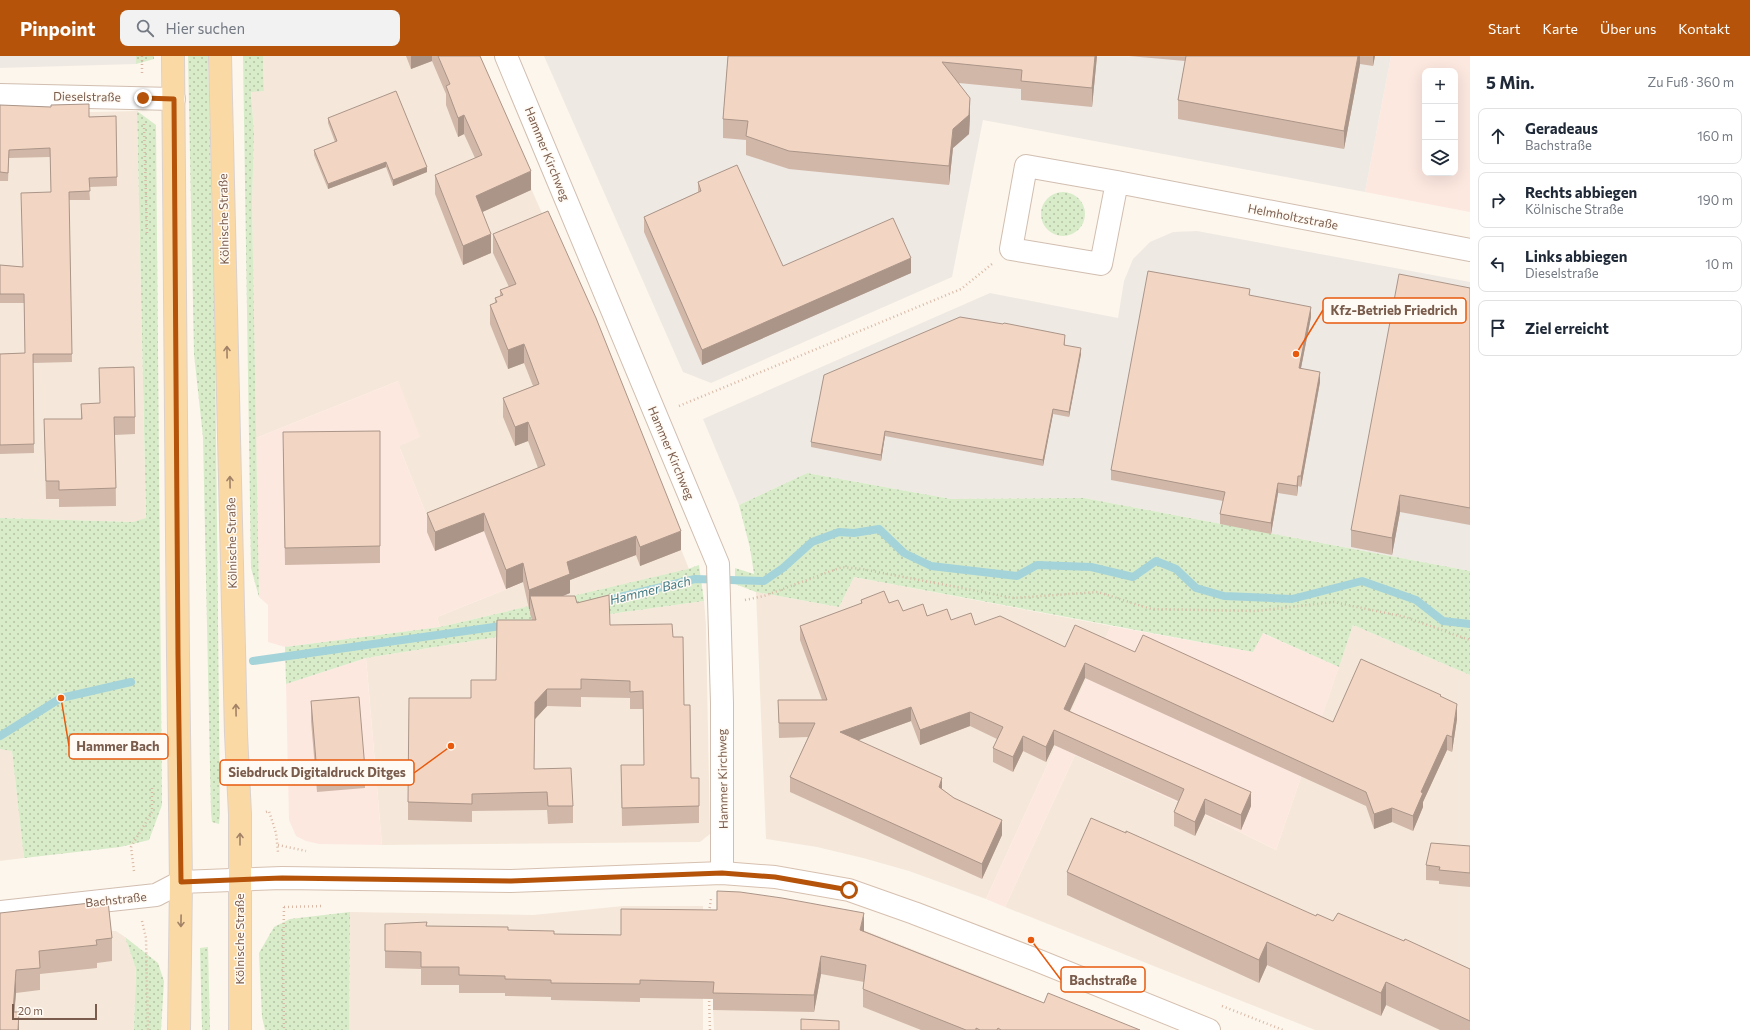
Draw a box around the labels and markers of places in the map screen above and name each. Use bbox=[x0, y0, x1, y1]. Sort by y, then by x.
callout: Kfz-Betrieb Friedrich bbox=[1323, 298, 1466, 323]
callout: Hammer Bach bbox=[69, 734, 168, 759]
callout: Siebdruck Digitaldruck Ditges bbox=[220, 760, 414, 785]
callout: Bachstraße bbox=[1061, 967, 1145, 992]

